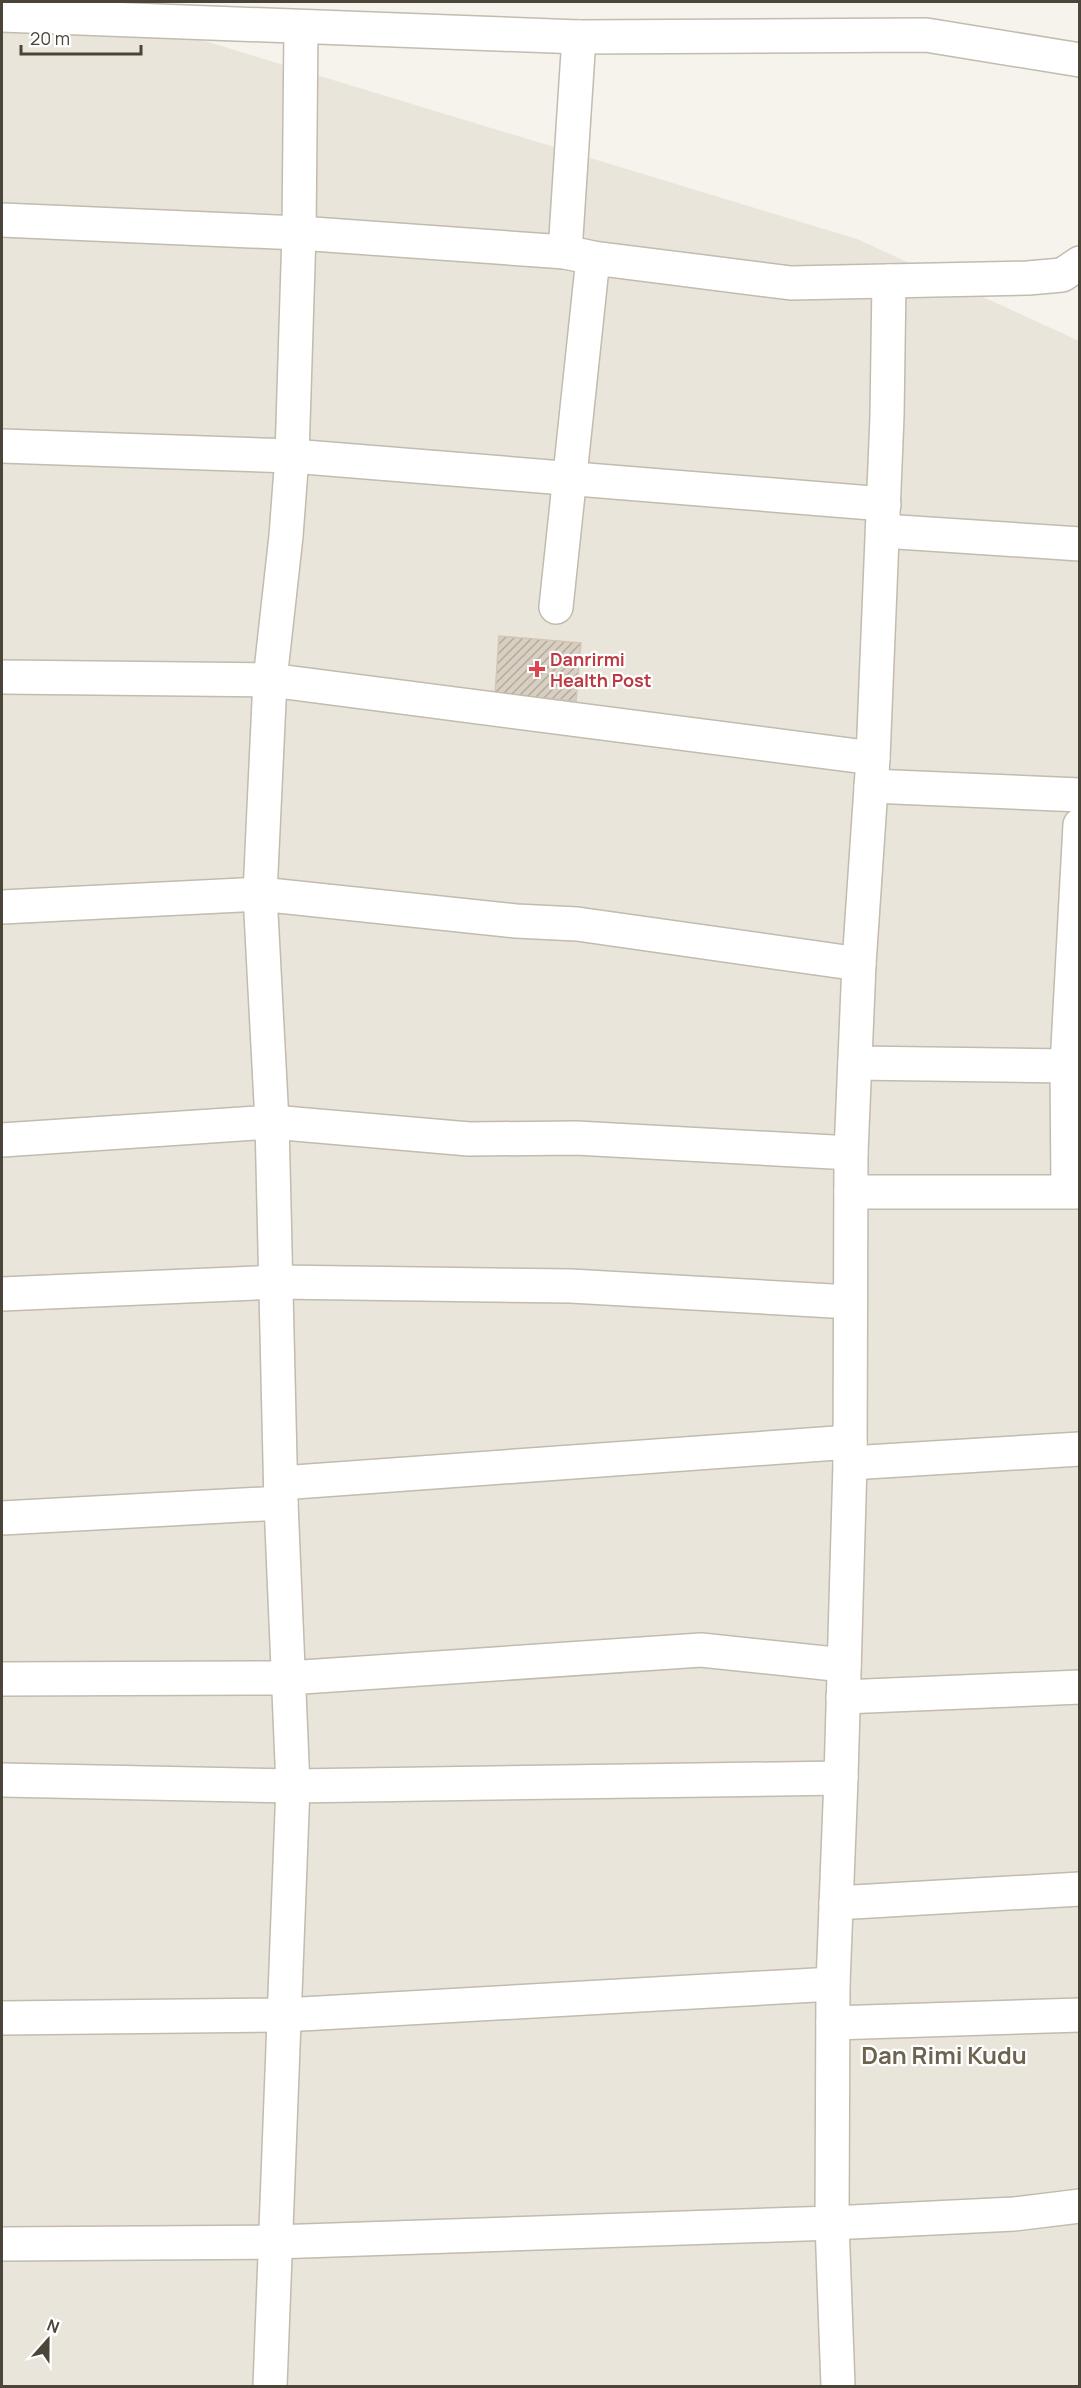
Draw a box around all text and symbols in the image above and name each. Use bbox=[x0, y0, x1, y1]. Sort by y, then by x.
scale bar bbox=[21, 18, 141, 56]
text: 20 m bbox=[30, 26, 70, 50]
place label: Danrirmi Health Post bbox=[550, 647, 652, 692]
marker: Danrirmi Health Post bbox=[528, 660, 546, 678]
district label: Dan Rimi Kudu bbox=[861, 2038, 1027, 2071]
north arrow bbox=[18, 2310, 78, 2370]
text: N bbox=[44, 2314, 63, 2338]

